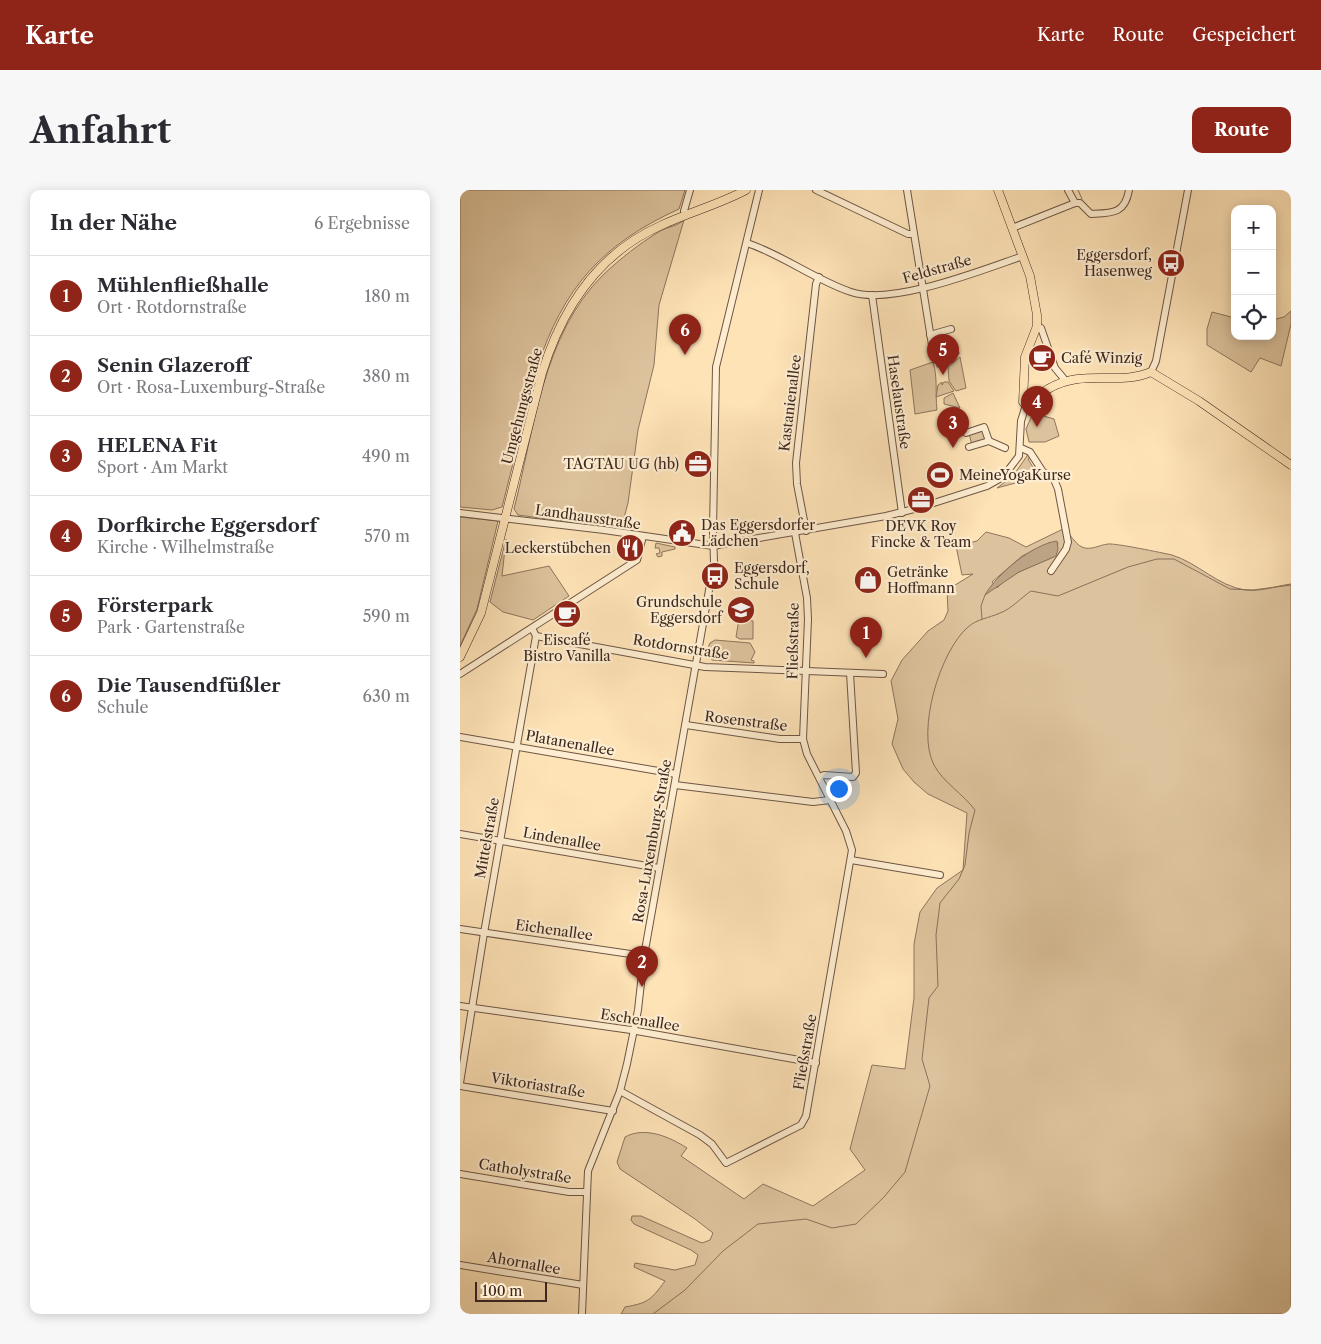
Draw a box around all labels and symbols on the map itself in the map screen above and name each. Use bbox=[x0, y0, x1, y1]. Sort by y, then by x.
place label: Eggersdorf, Hasenweg bbox=[1076, 246, 1153, 280]
bus stop icon: Eggersdorf, Hasenweg bbox=[1156, 248, 1186, 278]
street label: Feldstraße bbox=[900, 251, 974, 287]
pin: 6 bbox=[669, 314, 701, 355]
pin: 5 bbox=[927, 334, 959, 375]
cafe icon: Café Winzig bbox=[1027, 343, 1057, 373]
street label: Umgehungsstraße bbox=[498, 346, 546, 466]
place label: Café Winzig bbox=[1061, 349, 1143, 367]
street label: Kastanienallee bbox=[775, 353, 805, 453]
street label: Haselaustraße bbox=[883, 354, 915, 451]
pin: 4 bbox=[1021, 386, 1053, 427]
pin: 3 bbox=[937, 407, 969, 448]
office icon: TAGTAU UG (hb) bbox=[683, 449, 713, 479]
place label: TAGTAU UG (hb) bbox=[563, 455, 679, 473]
sports icon: MeineYogaKurse bbox=[925, 460, 955, 490]
place label: MeineYogaKurse bbox=[959, 466, 1071, 484]
office icon: DEVK Roy Fincke & Team bbox=[906, 485, 936, 515]
street label: Landhausstraße bbox=[534, 501, 642, 533]
place label: Das Eggersdorfer Lädchen bbox=[701, 516, 815, 550]
place label: DEVK Roy Fincke & Team bbox=[871, 517, 971, 551]
public building icon: Das Eggersdorfer Lädchen bbox=[667, 518, 697, 548]
restaurant icon: Leckerstübchen bbox=[615, 533, 645, 563]
place label: Leckerstübchen bbox=[505, 539, 611, 557]
place label: Eggersdorf, Schule bbox=[734, 559, 810, 593]
bus stop icon: Eggersdorf, Schule bbox=[700, 561, 730, 591]
place label: Getränke Hoffmann bbox=[887, 563, 955, 597]
shop icon: Getränke Hoffmann bbox=[853, 565, 883, 595]
place label: Grundschule Eggersdorf bbox=[636, 593, 724, 627]
school or university icon: Grundschule Eggersdorf bbox=[726, 595, 756, 625]
cafe icon: Eiscafé Bistro Vanilla bbox=[552, 599, 582, 629]
street label: Fließstraße bbox=[783, 602, 803, 680]
pin: 1 bbox=[850, 617, 882, 658]
place label: Eiscafé Bistro Vanilla bbox=[523, 631, 611, 665]
street label: Rotdornstraße bbox=[632, 631, 731, 664]
street label: Rosenstraße bbox=[704, 707, 789, 735]
street label: Platanenallee bbox=[524, 726, 616, 760]
street label: Rosa-Luxemburg-Straße bbox=[629, 758, 675, 924]
your location bbox=[826, 776, 852, 802]
street label: Mittelstraße bbox=[471, 796, 503, 880]
street label: Lindenallee bbox=[522, 823, 602, 855]
street label: Eichenallee bbox=[514, 916, 594, 944]
pin: 2 bbox=[626, 946, 658, 987]
street label: Eschenallee bbox=[599, 1005, 681, 1035]
street label: Fließstraße bbox=[789, 1012, 821, 1091]
street label: Viktoriastraße bbox=[489, 1069, 587, 1101]
street label: Catholystraße bbox=[477, 1155, 573, 1187]
street label: Ahornallee bbox=[485, 1248, 562, 1278]
scale bar bbox=[475, 1279, 548, 1302]

